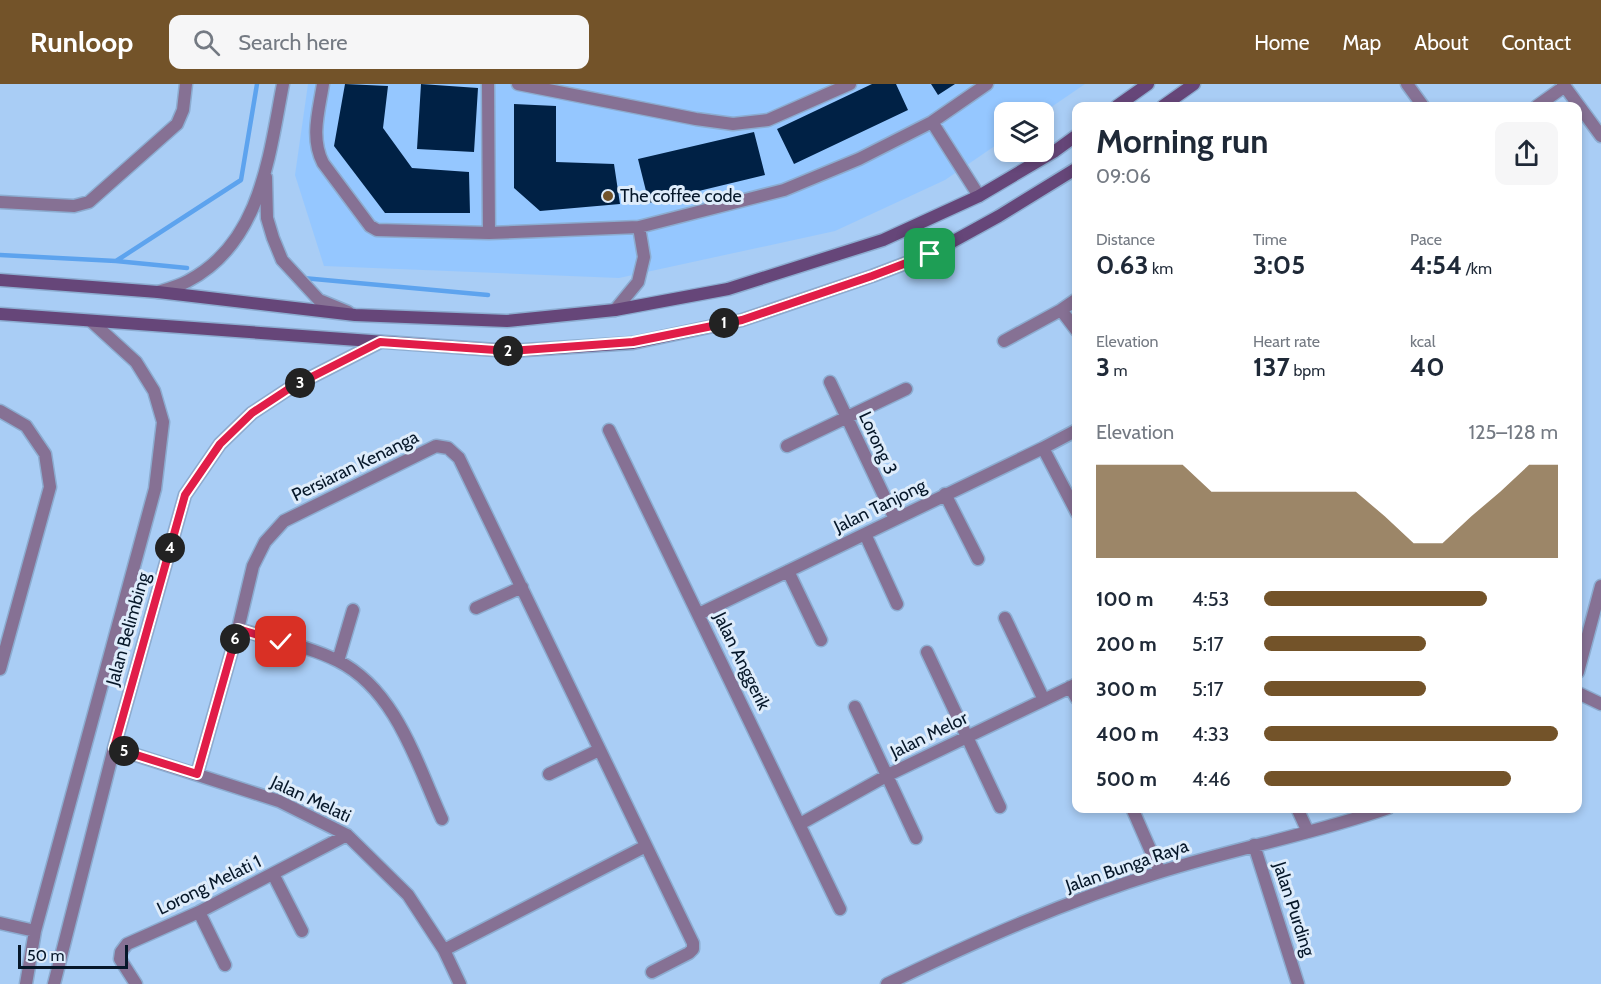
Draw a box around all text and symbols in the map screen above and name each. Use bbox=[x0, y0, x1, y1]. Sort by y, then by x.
search box bbox=[169, 15, 589, 69]
text: Runloop bbox=[30, 25, 133, 59]
icon: search bbox=[190, 26, 223, 59]
text: Search here bbox=[238, 29, 348, 56]
text: Home bbox=[1254, 30, 1310, 55]
text: Map bbox=[1343, 30, 1381, 55]
text: About bbox=[1414, 30, 1468, 55]
text: Contact bbox=[1501, 30, 1571, 55]
map controls bbox=[994, 102, 1054, 162]
button: layers bbox=[994, 102, 1054, 162]
text: Morning run bbox=[1096, 121, 1268, 161]
button: share bbox=[1495, 122, 1558, 185]
text: 09:06 bbox=[1096, 164, 1151, 188]
place label: The coffee code bbox=[620, 185, 742, 207]
marker: The coffee code bbox=[601, 189, 615, 203]
pin bbox=[904, 228, 955, 279]
text: Distance bbox=[1096, 230, 1155, 249]
text: Time bbox=[1253, 230, 1287, 249]
text: Pace bbox=[1410, 230, 1442, 249]
icon: arrive bbox=[913, 237, 946, 270]
text: 0.63 bbox=[1096, 249, 1148, 281]
text: 3:05 bbox=[1253, 249, 1305, 281]
text: 4:54 bbox=[1410, 249, 1462, 281]
text: km bbox=[1148, 259, 1173, 278]
text: /km bbox=[1462, 259, 1492, 278]
pin: 1 bbox=[709, 308, 739, 338]
text: 1 bbox=[721, 313, 727, 332]
text: Elevation bbox=[1096, 332, 1159, 351]
text: Heart rate bbox=[1253, 332, 1320, 351]
text: kcal bbox=[1410, 332, 1436, 351]
pin: 2 bbox=[493, 336, 523, 366]
text: 2 bbox=[504, 341, 512, 360]
text: 3 bbox=[1096, 351, 1110, 383]
text: 137 bbox=[1253, 351, 1290, 383]
text: 40 bbox=[1410, 351, 1445, 383]
text: m bbox=[1110, 361, 1128, 380]
text: bpm bbox=[1290, 361, 1325, 380]
pin: 3 bbox=[285, 368, 315, 398]
text: 3 bbox=[296, 373, 304, 392]
street label: Lorong 3 bbox=[854, 408, 902, 478]
text: Elevation bbox=[1096, 420, 1174, 444]
text: 125–128 m bbox=[1468, 420, 1558, 444]
street label: Persiaran Kenanga bbox=[288, 426, 422, 506]
street label: Jalan Tanjong bbox=[829, 474, 931, 538]
pin: 4 bbox=[155, 533, 185, 563]
text: 4 bbox=[165, 538, 175, 557]
street label: Jalan Belimbing bbox=[101, 569, 155, 689]
text: 100 m bbox=[1096, 587, 1154, 611]
text: 4:53 bbox=[1192, 587, 1229, 611]
street label: Jalan Anggerik bbox=[708, 608, 776, 714]
pin bbox=[255, 616, 306, 667]
pin: 6 bbox=[220, 624, 250, 654]
icon: check bbox=[264, 625, 297, 658]
text: 6 bbox=[231, 629, 240, 648]
text: 200 m bbox=[1096, 632, 1157, 656]
text: 5:17 bbox=[1192, 632, 1224, 656]
text: 300 m bbox=[1096, 677, 1157, 701]
text: 5:17 bbox=[1192, 677, 1224, 701]
street label: Jalan Melor bbox=[886, 707, 972, 764]
text: 400 m bbox=[1096, 722, 1159, 746]
text: 4:33 bbox=[1192, 722, 1229, 746]
pin: 5 bbox=[109, 736, 139, 766]
text: 5 bbox=[120, 741, 128, 760]
text: 500 m bbox=[1096, 767, 1157, 791]
text: 4:46 bbox=[1192, 767, 1231, 791]
street label: Jalan Melati bbox=[266, 770, 355, 827]
street label: Jalan Bunga Raya bbox=[1062, 835, 1192, 898]
street label: Lorong Melati 1 bbox=[153, 850, 265, 920]
street label: Jalan Purding bbox=[1268, 858, 1320, 960]
scale bar bbox=[18, 942, 128, 970]
text: 50 m bbox=[27, 946, 64, 965]

